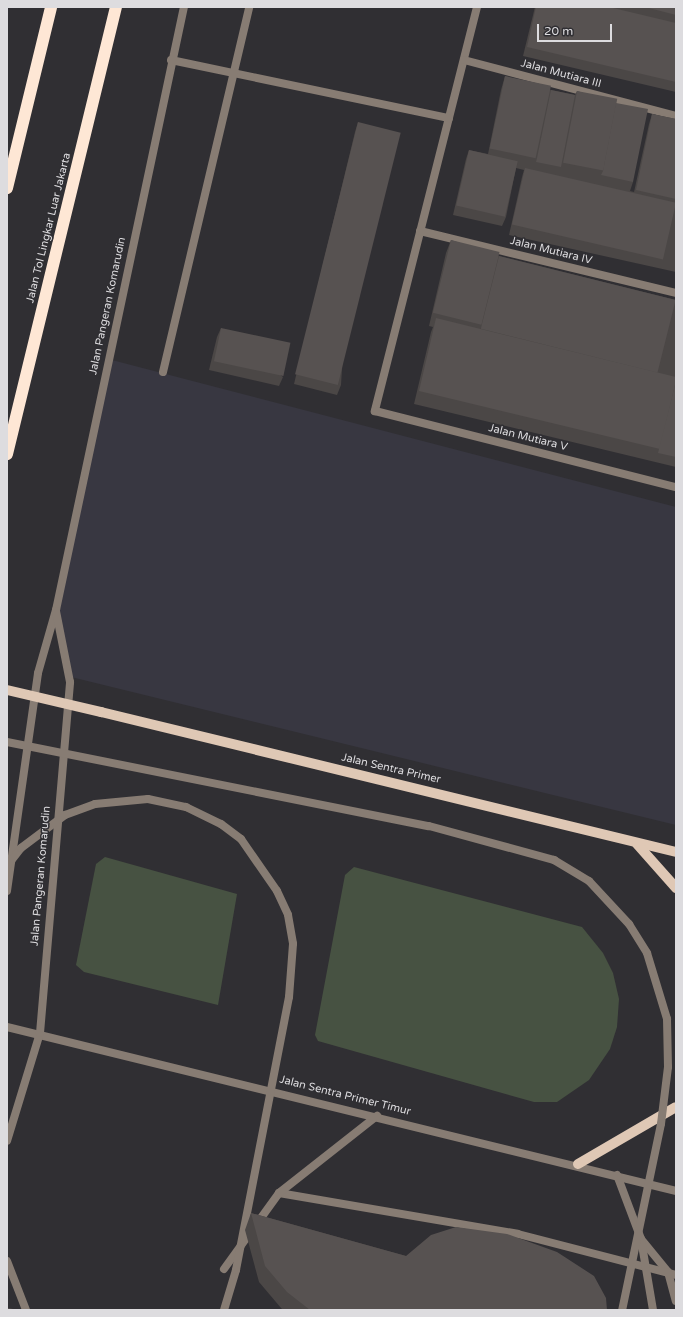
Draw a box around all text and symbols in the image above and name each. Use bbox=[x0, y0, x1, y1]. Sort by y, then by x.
scale bar bbox=[539, 16, 614, 42]
text: 20 m bbox=[544, 24, 573, 38]
street label: Jalan Mutiara III bbox=[519, 57, 603, 91]
street label: Jalan Tol Lingkar Luar Jakarta bbox=[24, 152, 74, 304]
street label: Jalan Mutiara IV bbox=[509, 234, 593, 268]
street label: Jalan Pangeran Komarudin bbox=[87, 236, 129, 376]
street label: Jalan Mutiara V bbox=[487, 422, 569, 454]
street label: Jalan Sentra Primer bbox=[340, 751, 442, 787]
street label: Jalan Pangeran Komarudin bbox=[28, 805, 54, 947]
street label: Jalan Sentra Primer Timur bbox=[278, 1073, 412, 1119]

